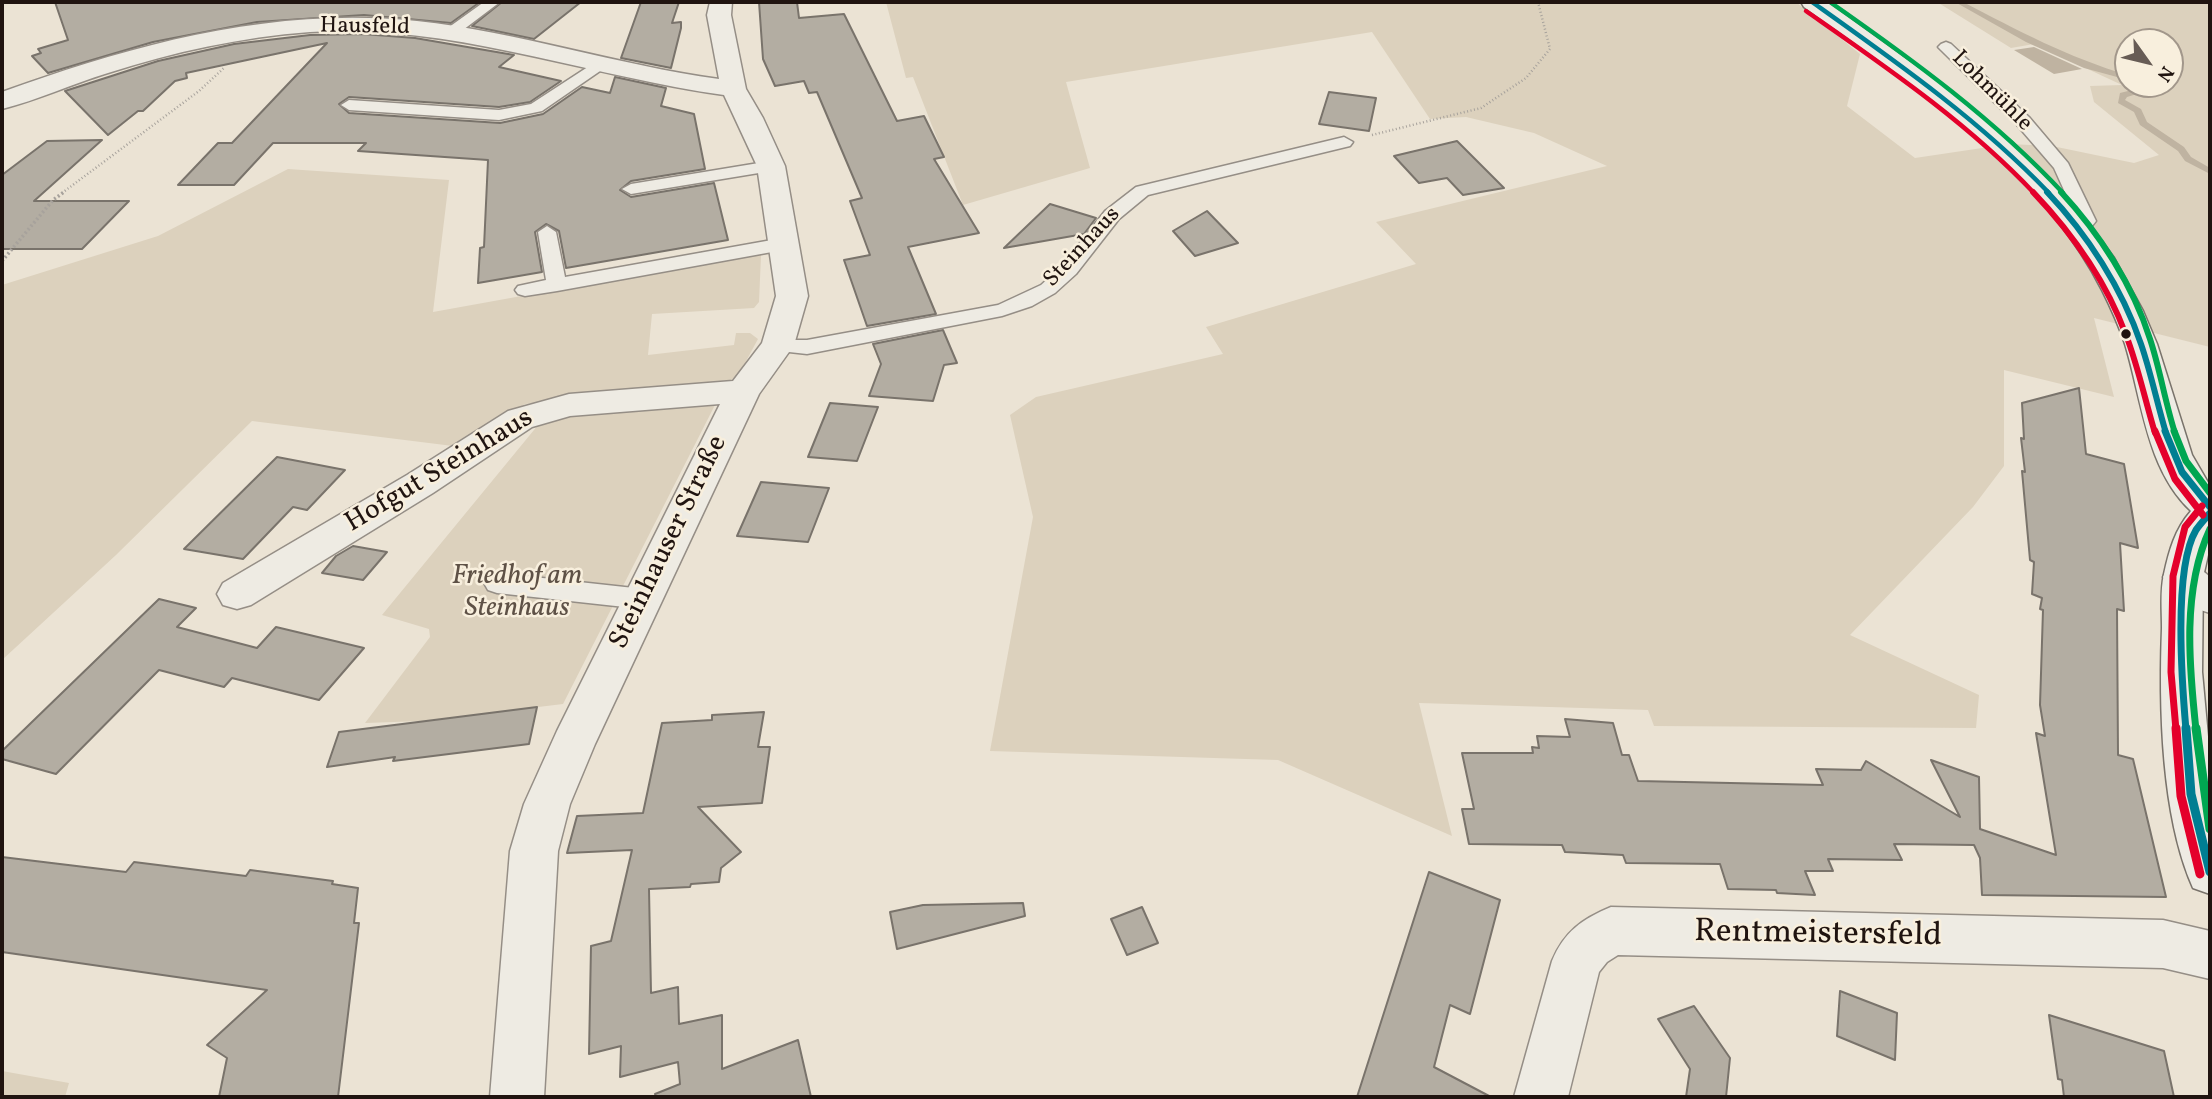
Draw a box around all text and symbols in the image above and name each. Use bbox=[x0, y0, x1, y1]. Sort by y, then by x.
street label: Hausfeld bbox=[320, 13, 410, 43]
north arrow bbox=[2114, 28, 2184, 98]
street label: Lohmühle bbox=[1945, 46, 2037, 138]
text: N bbox=[2150, 61, 2179, 87]
street label: Steinhaus bbox=[1039, 202, 1127, 294]
unlabelled marker bbox=[2119, 327, 2133, 341]
street label: Hofgut Steinhaus bbox=[340, 403, 540, 541]
street label: Steinhauser Straße bbox=[604, 431, 736, 655]
park label: Friedhof am Steinhaus bbox=[452, 561, 582, 627]
street label: Rentmeistersfeld bbox=[1694, 914, 1942, 958]

